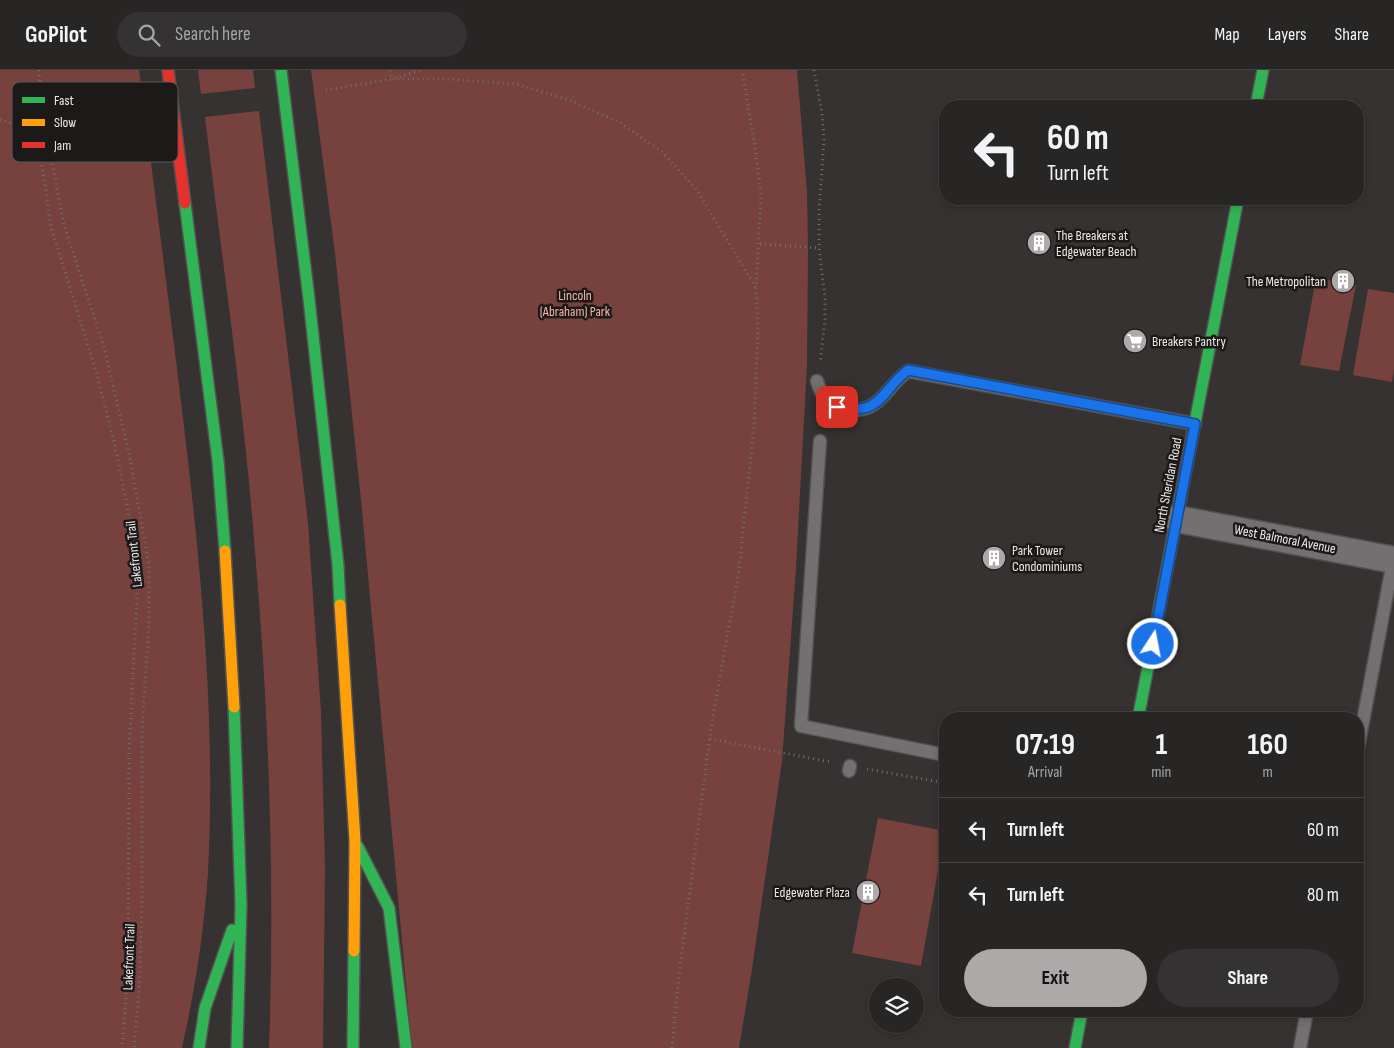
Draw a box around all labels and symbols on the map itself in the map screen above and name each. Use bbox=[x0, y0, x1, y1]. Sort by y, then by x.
legend bbox=[12, 82, 178, 162]
text: Fast bbox=[54, 92, 74, 109]
text: Slow bbox=[54, 114, 76, 131]
text: Jam bbox=[53, 137, 71, 154]
place label: The Breakers at Edgewater Beach bbox=[1056, 227, 1137, 260]
building icon: The Breakers at Edgewater Beach bbox=[1026, 230, 1052, 256]
building icon: The Metropolitan bbox=[1330, 268, 1356, 294]
place label: The Metropolitan bbox=[1246, 273, 1326, 290]
park label: Lincoln (Abraham) Park bbox=[540, 287, 611, 320]
supermarket icon: Breakers Pantry bbox=[1122, 328, 1148, 354]
place label: Breakers Pantry bbox=[1152, 333, 1226, 350]
pin bbox=[816, 386, 858, 428]
street label: North Sheridan Road bbox=[1150, 436, 1186, 534]
street label: Lakefront Trail bbox=[122, 520, 146, 588]
street label: West Balmoral Avenue bbox=[1233, 521, 1337, 557]
place label: Park Tower Condominiums bbox=[1012, 542, 1082, 575]
building icon: Park Tower Condominiums bbox=[981, 545, 1007, 571]
position arrow bbox=[1126, 617, 1178, 669]
building icon: Edgewater Plaza bbox=[855, 879, 881, 905]
place label: Edgewater Plaza bbox=[774, 884, 850, 901]
street label: Lakefront Trail bbox=[119, 923, 139, 991]

